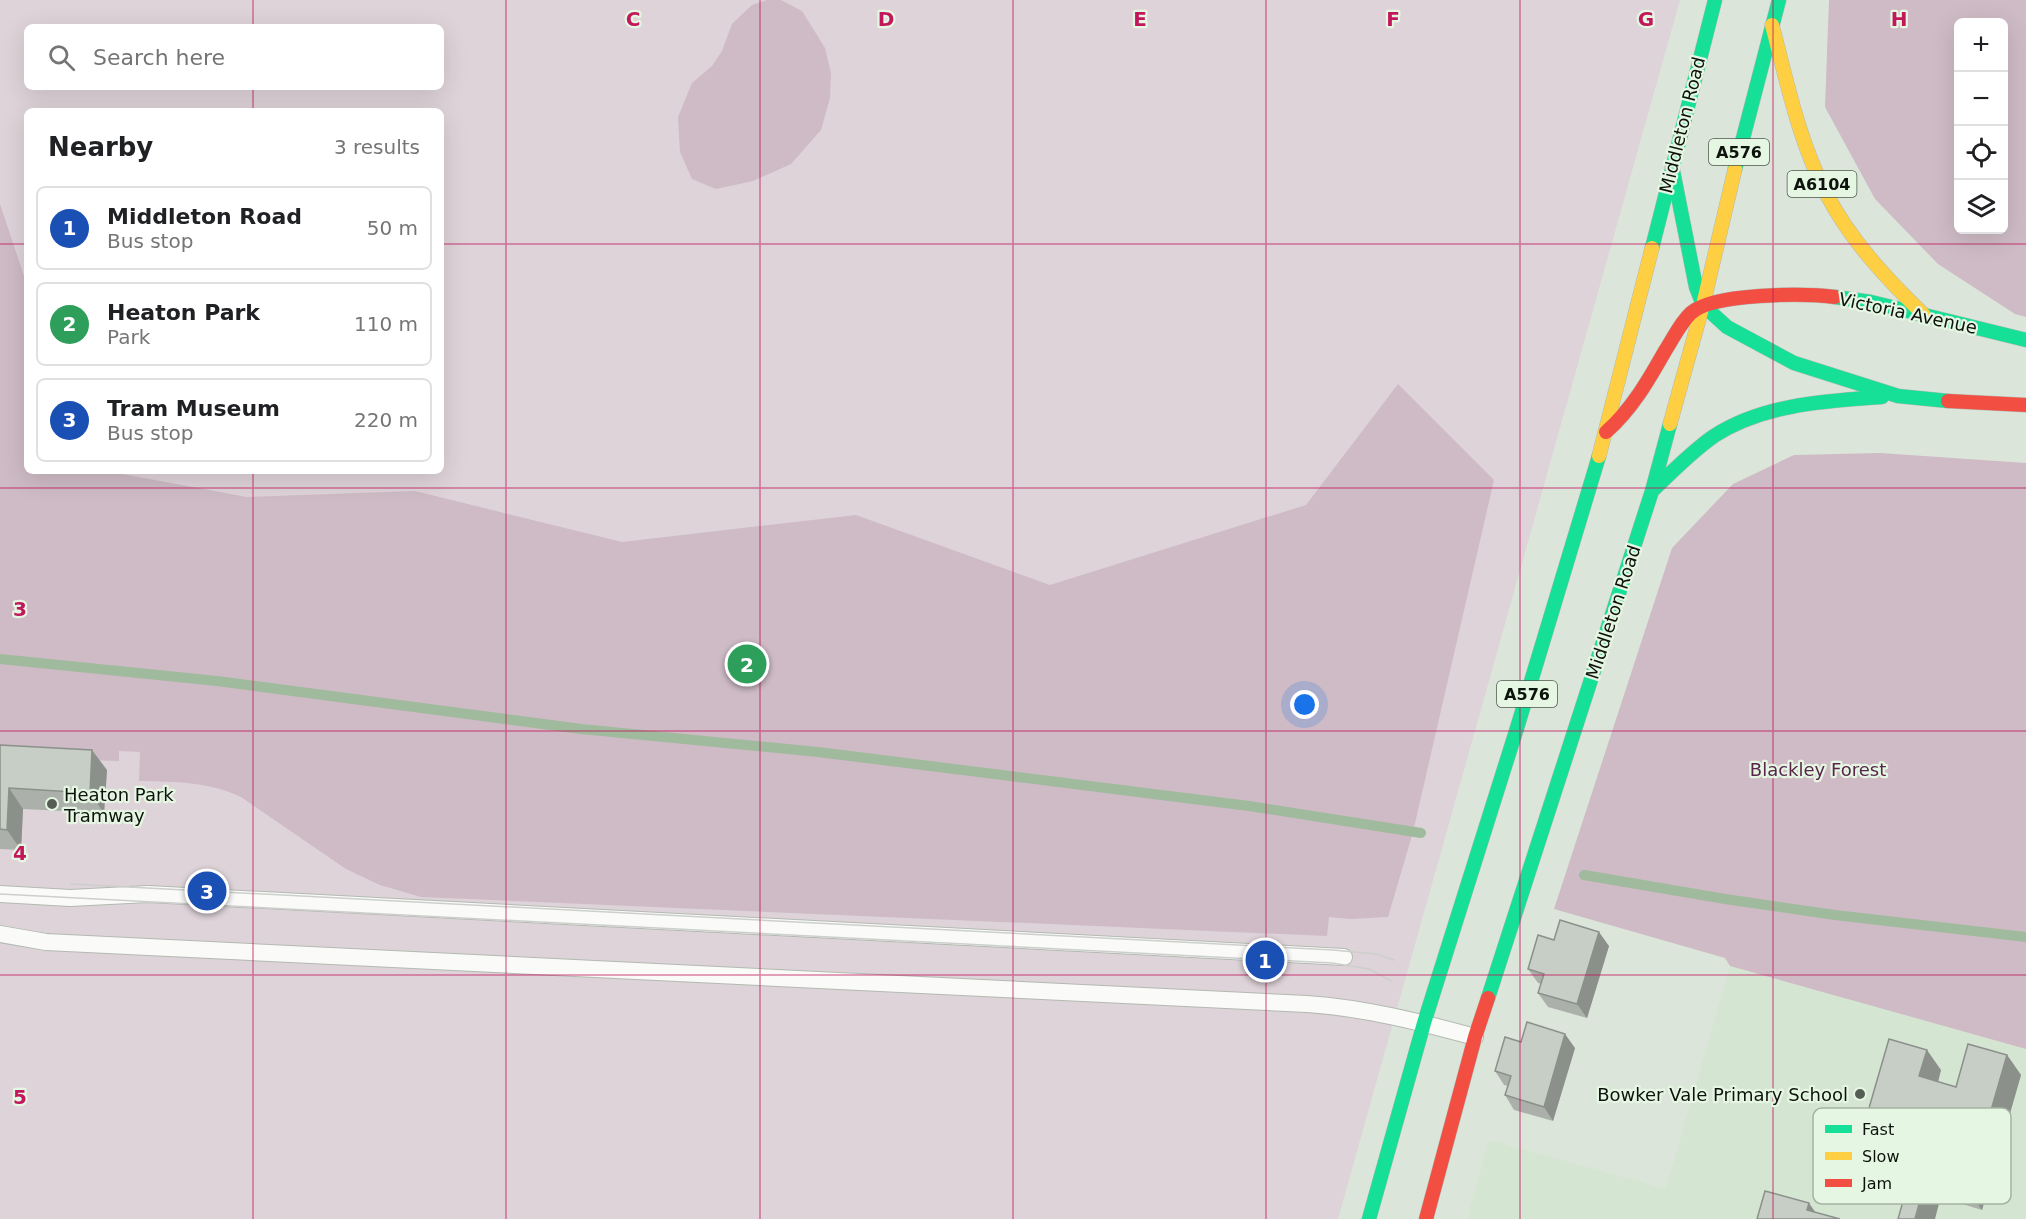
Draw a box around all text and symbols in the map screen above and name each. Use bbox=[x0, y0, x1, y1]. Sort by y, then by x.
text: C bbox=[626, 7, 640, 31]
text: D bbox=[878, 7, 894, 31]
text: E bbox=[1133, 7, 1147, 31]
text: F bbox=[1386, 7, 1400, 31]
text: G bbox=[1638, 7, 1654, 31]
text: H bbox=[1891, 7, 1907, 31]
map controls bbox=[1954, 18, 2008, 234]
button: + bbox=[1954, 18, 2008, 72]
search box bbox=[24, 24, 444, 90]
icon: search bbox=[45, 41, 78, 74]
text: Search here bbox=[93, 45, 225, 70]
street label: Middleton Road bbox=[1655, 55, 1709, 195]
button: − bbox=[1954, 72, 2008, 126]
button: locate bbox=[1954, 126, 2008, 180]
text: Nearby bbox=[48, 132, 153, 162]
text: 3 results bbox=[334, 135, 420, 159]
road number: A576 bbox=[1709, 139, 1769, 165]
road number: A6104 bbox=[1788, 171, 1856, 197]
button: layers bbox=[1954, 180, 2008, 234]
text: Middleton Road bbox=[107, 204, 302, 229]
text: 1 bbox=[63, 216, 76, 240]
text: 50 m bbox=[367, 216, 418, 240]
text: Bus stop bbox=[107, 229, 193, 253]
street label: Victoria Avenue bbox=[1837, 288, 1979, 338]
text: Heaton Park bbox=[107, 300, 260, 325]
text: 2 bbox=[63, 312, 76, 336]
text: 110 m bbox=[354, 312, 418, 336]
text: Park bbox=[107, 325, 150, 349]
text: Tram Museum bbox=[107, 396, 280, 421]
text: 3 bbox=[63, 408, 76, 432]
text: 220 m bbox=[354, 408, 418, 432]
text: Bus stop bbox=[107, 421, 193, 445]
street label: Middleton Road bbox=[1581, 542, 1645, 682]
text: 3 bbox=[13, 597, 27, 621]
pin: 2 bbox=[728, 642, 766, 686]
road number: A576 bbox=[1497, 681, 1557, 707]
your location bbox=[1290, 690, 1319, 719]
park label: Blackley Forest bbox=[1750, 759, 1886, 780]
place label: Heaton Park Tramway bbox=[63, 784, 174, 826]
marker: Heaton Park Tramway bbox=[45, 797, 59, 811]
text: 4 bbox=[13, 841, 27, 865]
pin: 3 bbox=[188, 868, 226, 914]
pin: 1 bbox=[1246, 938, 1284, 982]
place label: Bowker Vale Primary School bbox=[1597, 1084, 1848, 1105]
text: 5 bbox=[13, 1085, 27, 1109]
marker: Bowker Vale Primary School bbox=[1853, 1087, 1867, 1101]
legend bbox=[1813, 1108, 2011, 1204]
text: Fast bbox=[1862, 1120, 1894, 1139]
text: Slow bbox=[1862, 1147, 1899, 1166]
text: Jam bbox=[1861, 1174, 1892, 1193]

